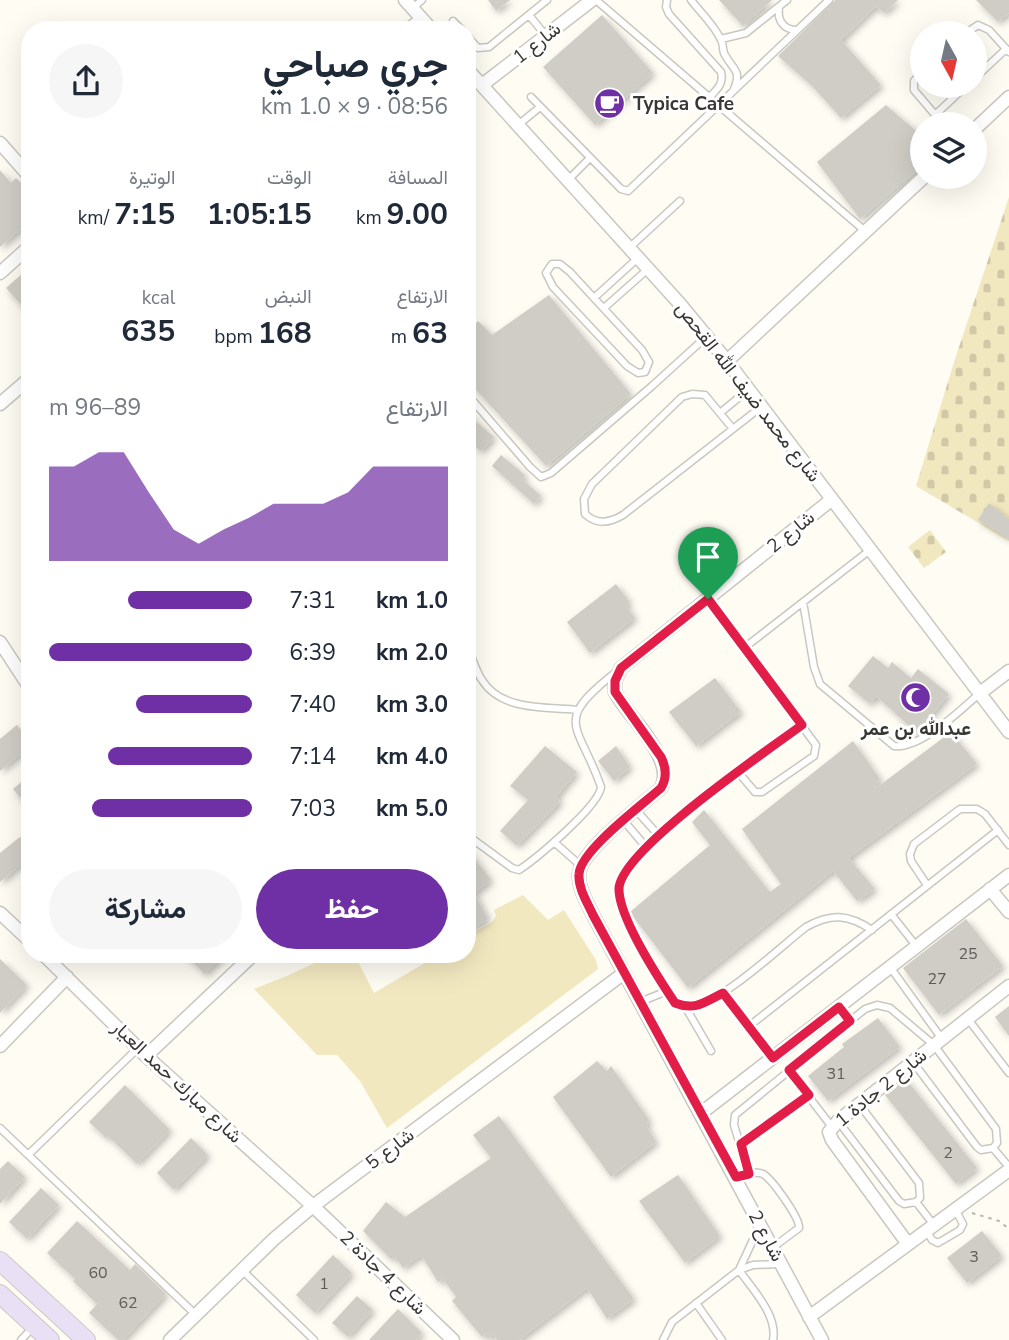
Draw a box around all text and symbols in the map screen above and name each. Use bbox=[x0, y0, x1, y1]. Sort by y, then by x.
street label: شارع 1 bbox=[508, 16, 566, 70]
north arrow bbox=[910, 21, 987, 98]
map controls bbox=[910, 21, 987, 189]
text: جري صباحي bbox=[263, 39, 448, 90]
button: share bbox=[49, 44, 123, 118]
cafe icon: Typica Cafe bbox=[593, 87, 627, 121]
text: 08:56 · 9 × 1.0 km bbox=[261, 91, 448, 122]
place label: Typica Cafe bbox=[633, 91, 734, 117]
button: layers bbox=[910, 112, 987, 189]
text: الوتيرة bbox=[129, 165, 175, 191]
text: الوقت bbox=[267, 165, 312, 191]
text: المسافة bbox=[388, 165, 448, 191]
text: 7:15 bbox=[114, 194, 175, 235]
text: 1:05:15 bbox=[207, 194, 312, 235]
text: 9.00 bbox=[387, 194, 448, 235]
text: /km bbox=[78, 205, 114, 231]
text: km bbox=[356, 205, 387, 231]
text: النبض bbox=[265, 284, 312, 310]
text: الارتفاع bbox=[396, 284, 448, 310]
text: kcal bbox=[142, 285, 175, 311]
street label: شارع محمد ضيف الله القحص bbox=[669, 296, 827, 488]
text: 635 bbox=[121, 311, 175, 352]
text: 168 bbox=[258, 313, 312, 354]
text: 63 bbox=[412, 313, 448, 354]
text: bpm bbox=[214, 324, 258, 350]
text: m bbox=[391, 324, 412, 350]
text: 89–96 m bbox=[49, 392, 141, 423]
text: الارتفاع bbox=[386, 393, 448, 424]
street label: شارع 2 bbox=[762, 505, 820, 559]
pin bbox=[678, 527, 738, 599]
icon: arrive bbox=[689, 538, 727, 576]
text: 7:31 bbox=[289, 585, 336, 616]
text: 1.0 km bbox=[376, 585, 448, 616]
text: 6:39 bbox=[289, 637, 336, 668]
text: 2.0 km bbox=[376, 637, 448, 668]
mosque icon: عبدالله بن عمر bbox=[899, 681, 933, 715]
text: 7:40 bbox=[289, 689, 336, 720]
text: 3.0 km bbox=[376, 689, 448, 720]
place label: عبدالله بن عمر bbox=[860, 716, 971, 742]
text: 7:14 bbox=[289, 741, 336, 772]
text: 4.0 km bbox=[376, 741, 448, 772]
text: 7:03 bbox=[289, 793, 336, 824]
text: 5.0 km bbox=[376, 793, 448, 824]
button: مشاركة bbox=[49, 869, 242, 949]
button: حفظ bbox=[256, 869, 448, 949]
house number: 25 bbox=[958, 943, 978, 965]
house number: 27 bbox=[927, 968, 947, 990]
street label: شارع مبارك حمد العيار bbox=[105, 1014, 248, 1149]
street label: شارع 2 جادة 1 bbox=[830, 1043, 932, 1133]
house number: 31 bbox=[826, 1063, 846, 1085]
street label: شارع 5 bbox=[360, 1122, 420, 1176]
house number: 2 bbox=[943, 1142, 953, 1164]
street label: شارع 2 bbox=[742, 1206, 790, 1266]
street label: شارع 4 جادة 2 bbox=[334, 1225, 432, 1321]
house number: 3 bbox=[969, 1246, 979, 1268]
house number: 60 bbox=[88, 1262, 108, 1284]
house number: 1 bbox=[319, 1273, 329, 1295]
house number: 62 bbox=[118, 1292, 138, 1314]

